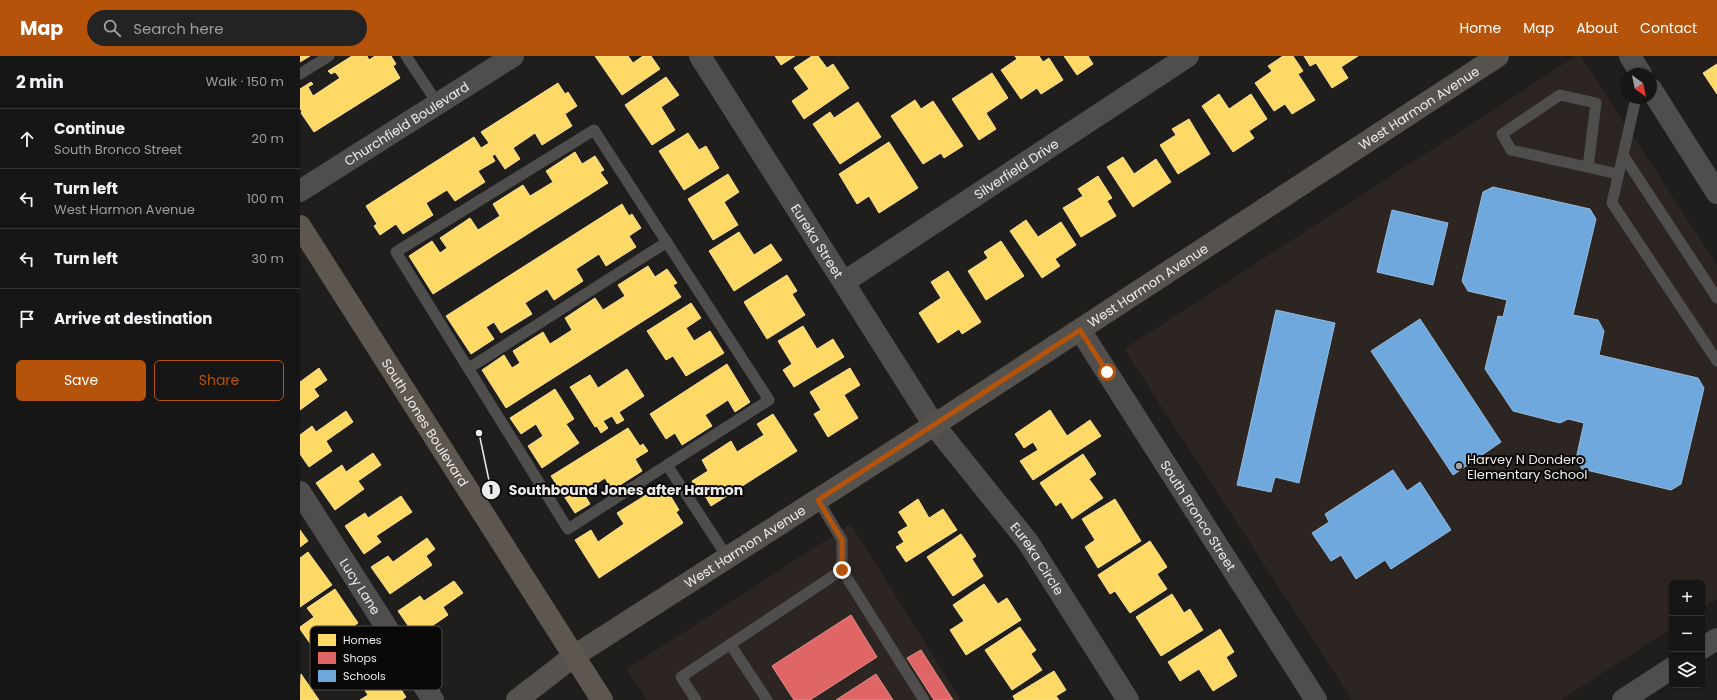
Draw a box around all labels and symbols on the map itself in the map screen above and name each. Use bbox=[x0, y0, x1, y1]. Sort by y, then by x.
street label: West Harmon Avenue bbox=[1355, 62, 1483, 155]
north arrow bbox=[1621, 68, 1657, 104]
street label: Churchfield Boulevard bbox=[341, 77, 473, 171]
street label: Silverfield Drive bbox=[970, 134, 1063, 204]
street label: Eureka Street bbox=[786, 200, 848, 282]
street label: West Harmon Avenue bbox=[1084, 239, 1212, 332]
street label: South Jones Boulevard bbox=[377, 355, 473, 490]
route start bbox=[1098, 363, 1116, 381]
place label: Harvey N Dondero Elementary School bbox=[1467, 450, 1588, 484]
street label: South Bronco Street bbox=[1155, 457, 1240, 575]
marker: Harvey N Dondero Elementary School bbox=[1454, 461, 1464, 471]
callout: Southbound Jones after Harmon bbox=[481, 477, 751, 503]
text: Southbound Jones after Harmon bbox=[509, 480, 743, 500]
text: 1 bbox=[489, 481, 493, 498]
street label: West Harmon Avenue bbox=[681, 501, 810, 593]
street label: Eureka Circle bbox=[1006, 518, 1068, 599]
street label: Lucy Lane bbox=[335, 555, 385, 618]
route end bbox=[833, 561, 851, 579]
legend bbox=[310, 626, 442, 690]
text: Homes bbox=[343, 632, 382, 648]
text: Shops bbox=[343, 650, 377, 666]
text: Schools bbox=[343, 668, 386, 684]

